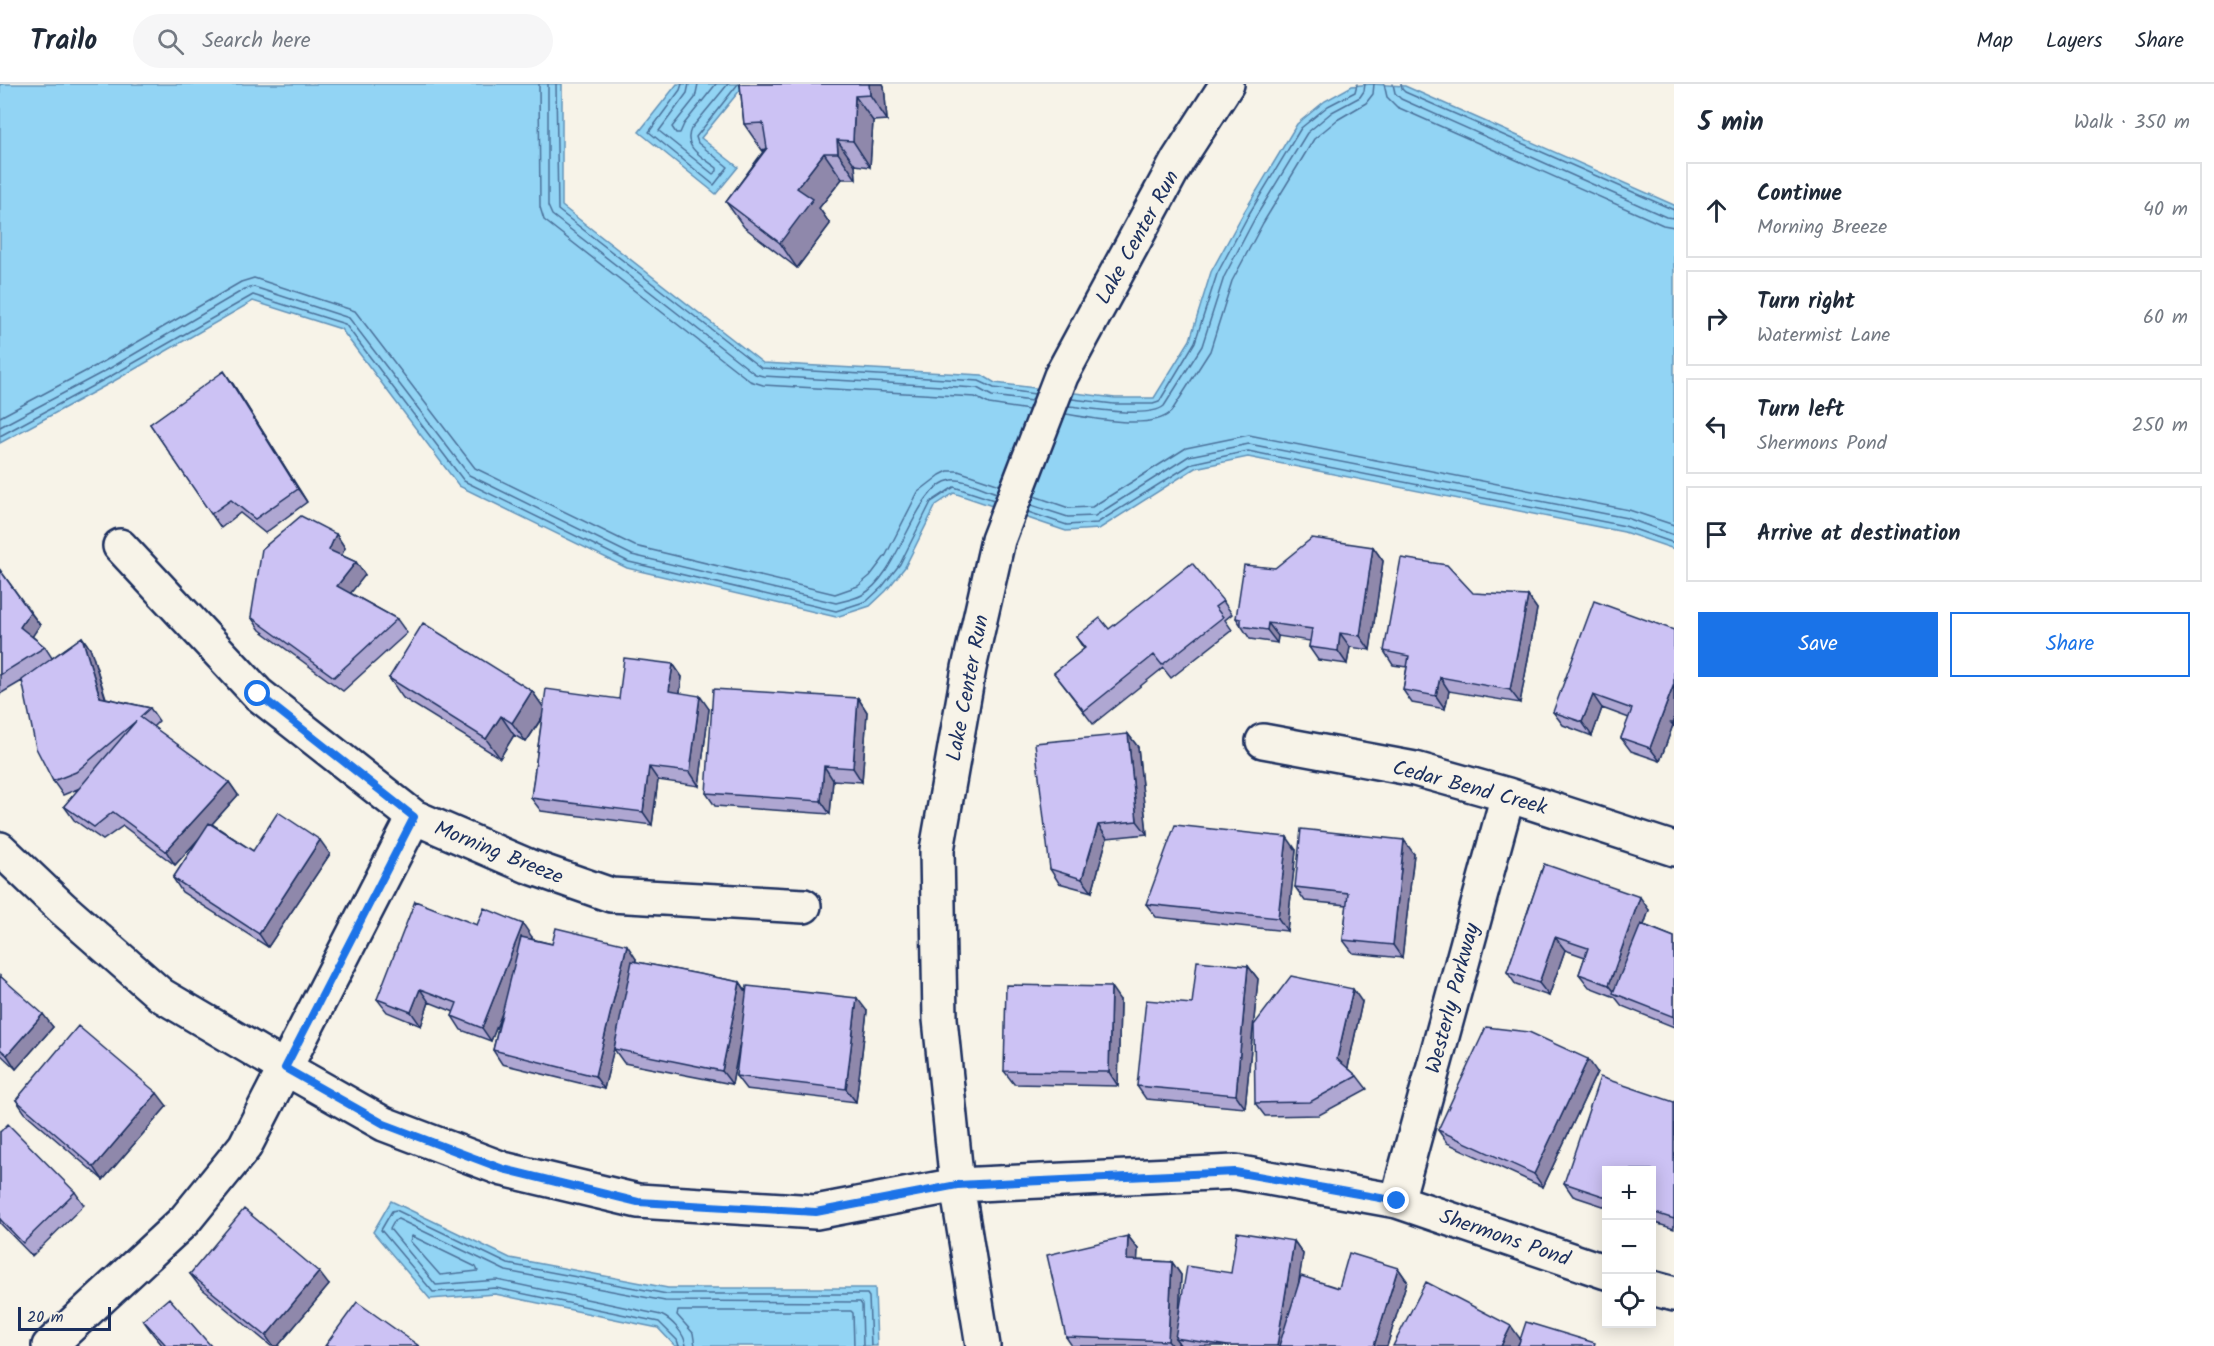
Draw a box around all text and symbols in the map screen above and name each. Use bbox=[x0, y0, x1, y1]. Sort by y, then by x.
search box bbox=[133, 14, 553, 68]
text: Trailo bbox=[30, 19, 97, 64]
text: Search here bbox=[202, 24, 311, 59]
icon: search bbox=[154, 25, 187, 58]
text: Map bbox=[1976, 25, 2013, 58]
text: Layers bbox=[2046, 25, 2102, 58]
text: Share bbox=[2135, 25, 2184, 58]
text: 5 min bbox=[1698, 102, 1764, 144]
text: Walk · 350 m bbox=[2074, 107, 2190, 139]
street label: Lake Center Run bbox=[1088, 165, 1189, 311]
text: Continue bbox=[1757, 177, 1842, 212]
icon: ahead bbox=[1700, 194, 1733, 227]
text: 40 m bbox=[2143, 194, 2188, 226]
text: Morning Breeze bbox=[1757, 212, 1887, 244]
text: Turn right bbox=[1757, 285, 1855, 320]
icon: right bbox=[1700, 302, 1733, 335]
text: 60 m bbox=[2143, 302, 2188, 334]
text: Watermist Lane bbox=[1757, 320, 1890, 352]
text: Turn left bbox=[1757, 393, 1844, 428]
icon: left bbox=[1700, 410, 1733, 443]
text: 250 m bbox=[2132, 410, 2188, 442]
text: Shermons Pond bbox=[1757, 428, 1887, 460]
text: Arrive at destination bbox=[1757, 517, 1960, 552]
icon: arrive bbox=[1700, 518, 1733, 551]
street label: Lake Center Run bbox=[938, 612, 999, 764]
button: Save bbox=[1698, 612, 1938, 677]
button: Share bbox=[1950, 612, 2190, 677]
route start bbox=[244, 680, 270, 706]
street label: Cedar Bend Creek bbox=[1389, 752, 1551, 825]
street label: Morning Breeze bbox=[429, 812, 569, 895]
street label: Westerly Parkway bbox=[1417, 919, 1489, 1077]
map controls bbox=[1602, 1166, 1656, 1328]
button: + bbox=[1602, 1166, 1656, 1220]
route end bbox=[1383, 1187, 1409, 1213]
street label: Shermons Pond bbox=[1435, 1201, 1575, 1276]
button: − bbox=[1602, 1220, 1656, 1274]
button: locate bbox=[1602, 1274, 1656, 1328]
scale bar bbox=[18, 1304, 111, 1332]
text: 20 m bbox=[27, 1305, 63, 1330]

